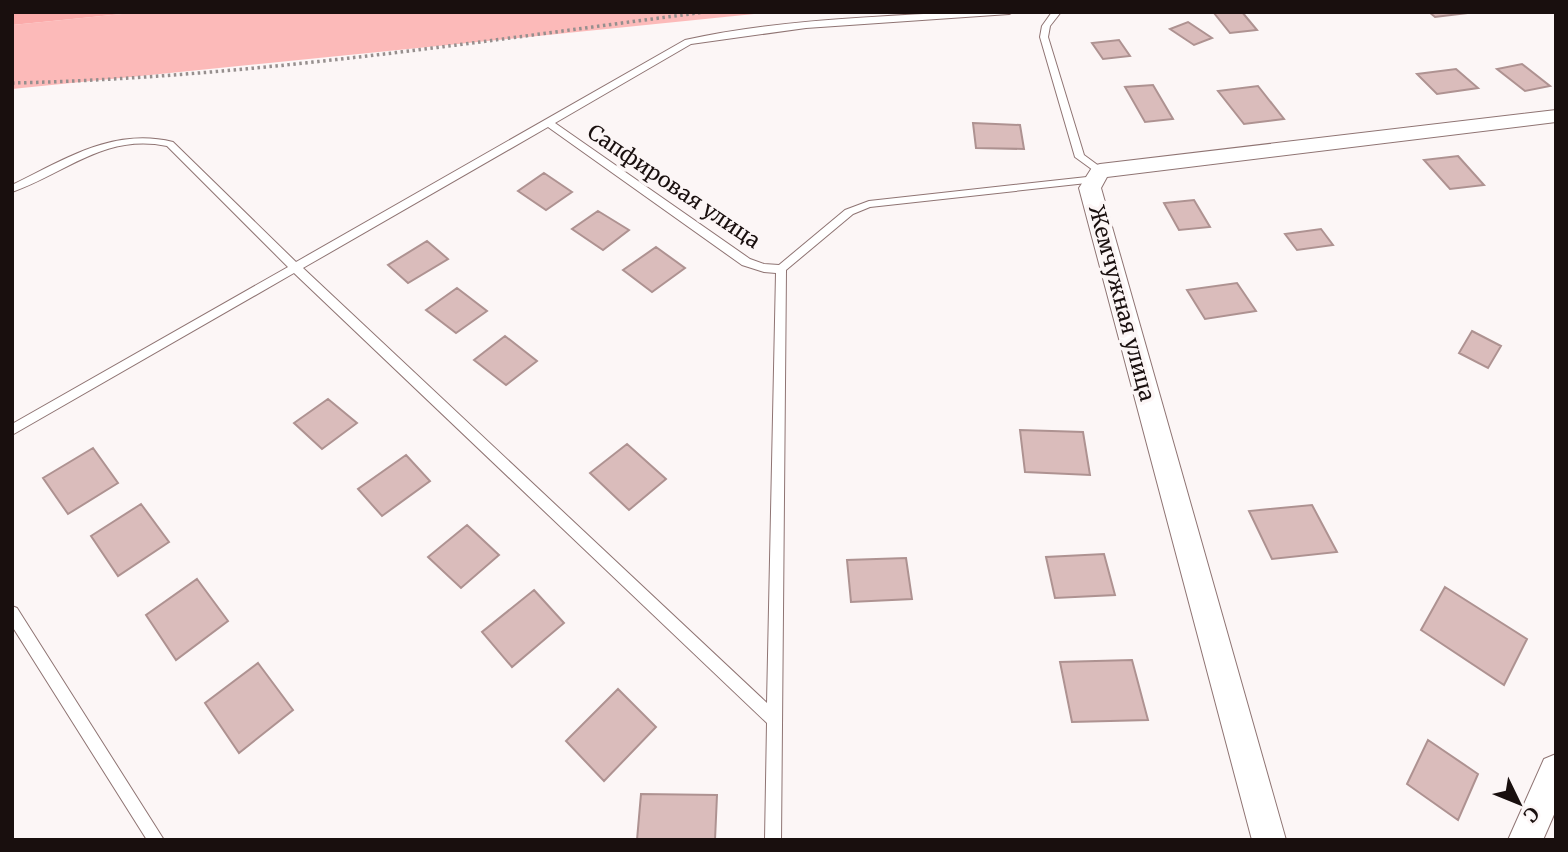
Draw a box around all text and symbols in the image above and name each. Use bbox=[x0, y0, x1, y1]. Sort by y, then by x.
street label: Сапфировая улица bbox=[582, 118, 766, 254]
street label: Жемчужная улица bbox=[1083, 202, 1161, 404]
north arrow bbox=[1484, 768, 1554, 838]
text: С bbox=[1518, 802, 1545, 827]

